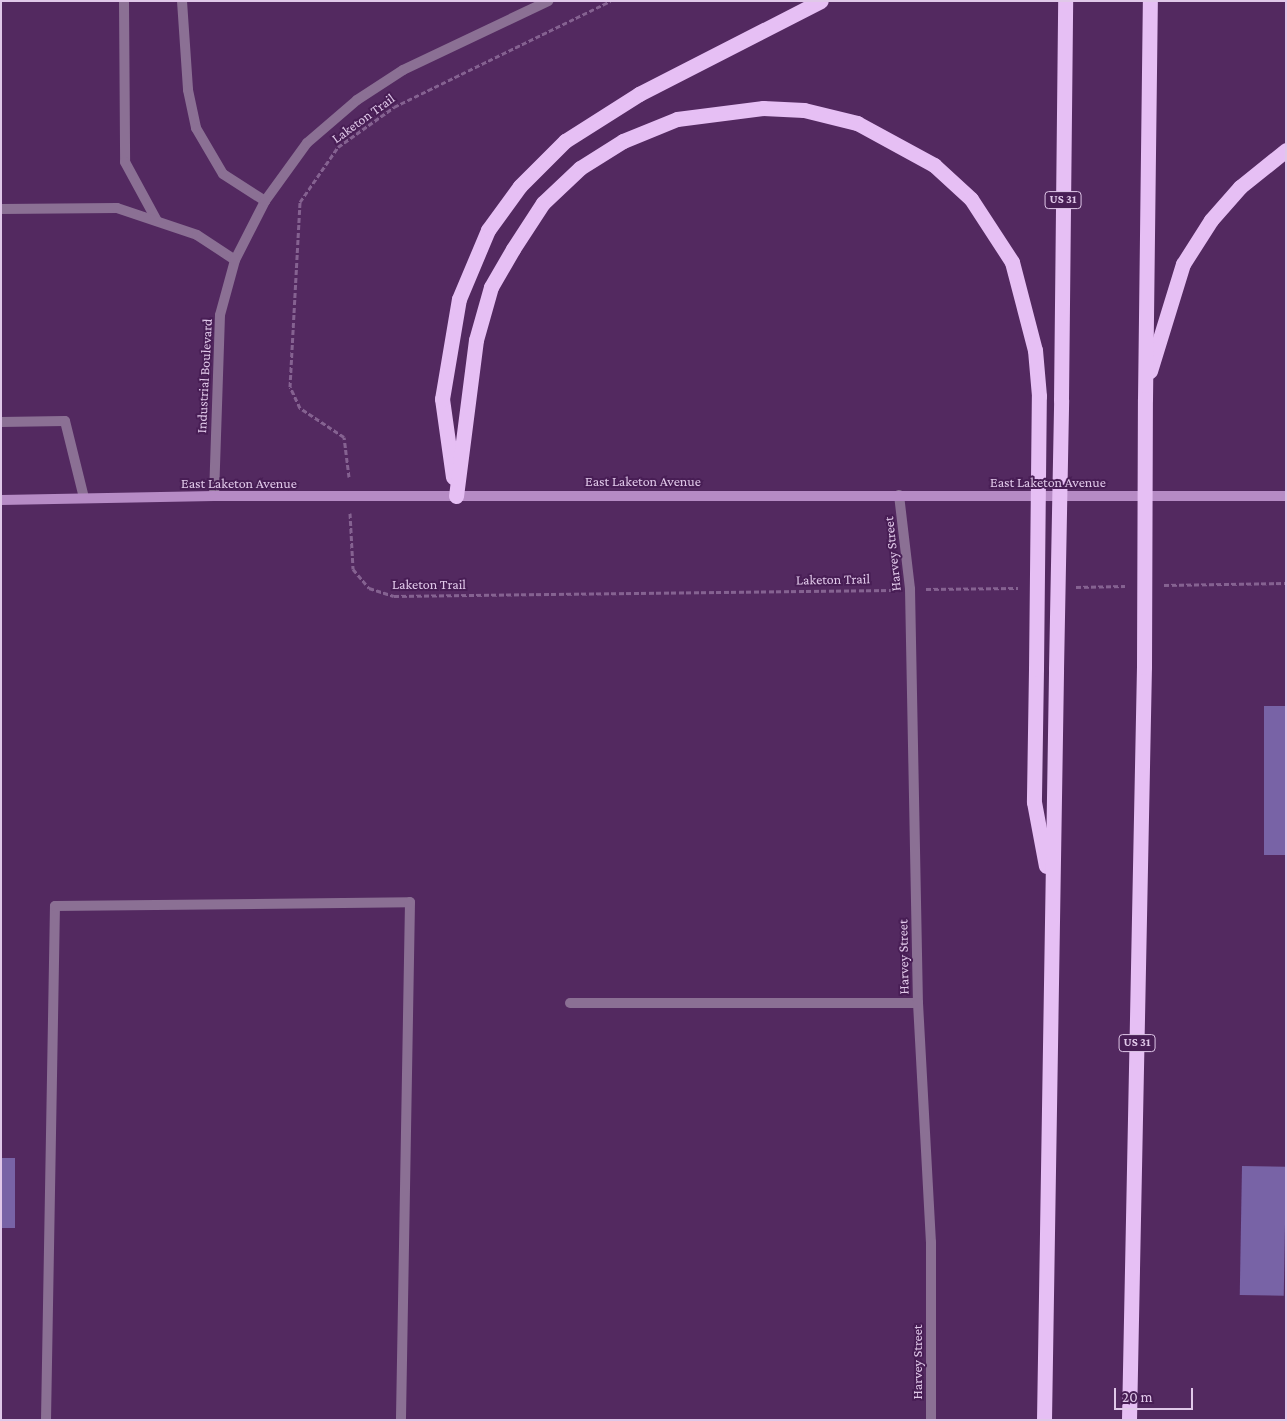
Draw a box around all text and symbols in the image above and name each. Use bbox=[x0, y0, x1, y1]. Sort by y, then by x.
street label: Laketon Trail bbox=[328, 89, 398, 147]
road number: US 31 bbox=[1044, 190, 1082, 210]
street label: Industrial Boulevard bbox=[193, 318, 215, 434]
street label: East Laketon Avenue bbox=[585, 473, 701, 489]
street label: East Laketon Avenue bbox=[990, 474, 1106, 490]
street label: East Laketon Avenue bbox=[181, 475, 297, 491]
street label: Harvey Street bbox=[880, 516, 904, 592]
street label: Laketon Trail bbox=[796, 570, 870, 588]
street label: Laketon Trail bbox=[392, 576, 466, 592]
street label: Harvey Street bbox=[894, 919, 912, 995]
road number: US 31 bbox=[1118, 1034, 1156, 1052]
street label: Harvey Street bbox=[909, 1324, 925, 1400]
scale bar bbox=[1117, 1378, 1196, 1410]
text: 20 m bbox=[1122, 1389, 1153, 1405]

